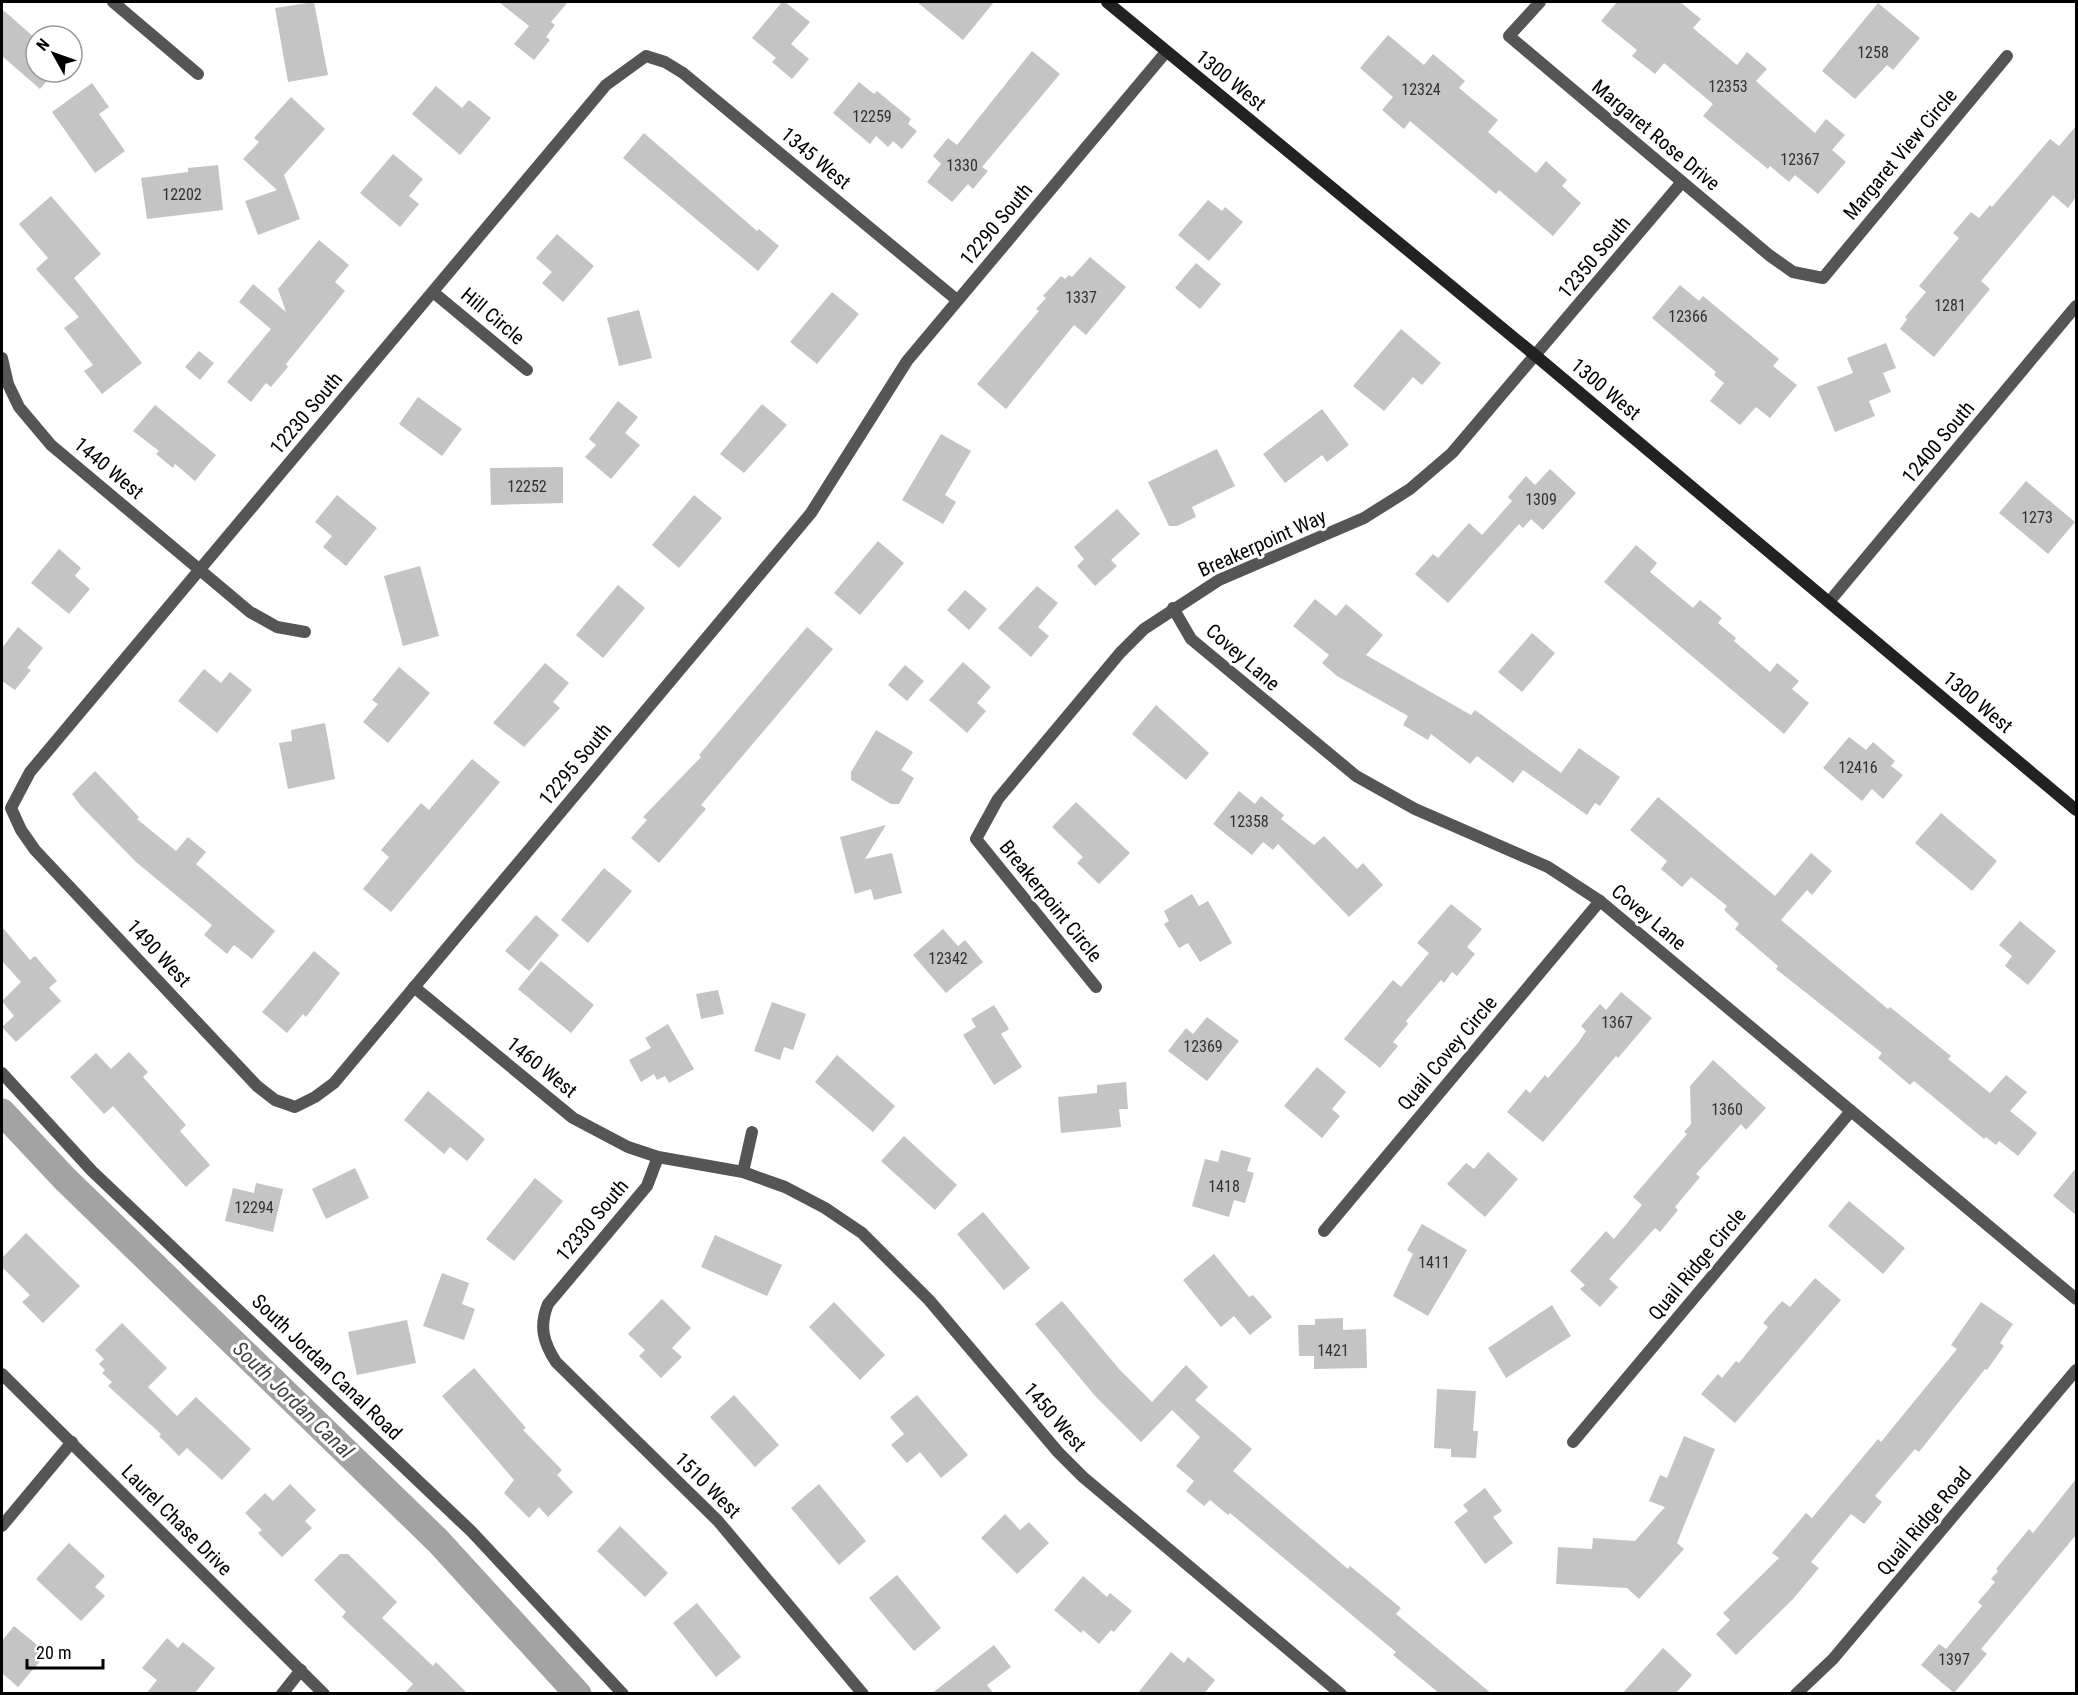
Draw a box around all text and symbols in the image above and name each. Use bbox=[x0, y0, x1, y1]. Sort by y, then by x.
north arrow bbox=[24, 24, 84, 84]
text: N bbox=[32, 35, 53, 55]
house number: 1258 bbox=[1857, 43, 1889, 62]
street label: 1300 West bbox=[1191, 44, 1271, 116]
street label: Margaret Rose Drive bbox=[1587, 75, 1725, 195]
house number: 12353 bbox=[1708, 77, 1748, 96]
house number: 12324 bbox=[1401, 80, 1441, 99]
street label: Margaret View Circle bbox=[1838, 84, 1962, 224]
house number: 12259 bbox=[852, 107, 892, 126]
street label: 1345 West bbox=[776, 122, 856, 194]
house number: 12367 bbox=[1780, 150, 1820, 169]
house number: 1330 bbox=[946, 156, 978, 175]
street label: 12290 South bbox=[955, 178, 1037, 270]
house number: 12202 bbox=[162, 185, 202, 204]
street label: 12350 South bbox=[1553, 211, 1635, 303]
street label: Hill Circle bbox=[456, 282, 530, 350]
house number: 1337 bbox=[1065, 288, 1097, 307]
house number: 1281 bbox=[1934, 296, 1966, 315]
house number: 12366 bbox=[1668, 307, 1708, 326]
street label: 1300 West bbox=[1566, 353, 1646, 425]
street label: 12230 South bbox=[265, 367, 347, 459]
street label: 12400 South bbox=[1897, 396, 1979, 488]
street label: 1440 West bbox=[69, 432, 149, 504]
house number: 12252 bbox=[507, 477, 547, 496]
house number: 1309 bbox=[1525, 490, 1557, 509]
street label: Breakerpoint Way bbox=[1194, 504, 1330, 582]
house number: 1273 bbox=[2021, 508, 2053, 527]
street label: Covey Lane bbox=[1201, 618, 1285, 696]
street label: 1300 West bbox=[1938, 666, 2018, 738]
street label: 12295 South bbox=[534, 718, 616, 810]
house number: 12416 bbox=[1838, 758, 1878, 777]
house number: 12358 bbox=[1229, 812, 1269, 831]
street label: Breakerpoint Circle bbox=[995, 835, 1107, 967]
street label: Covey Lane bbox=[1607, 879, 1691, 955]
street label: 1490 West bbox=[122, 914, 196, 992]
house number: 12342 bbox=[928, 949, 968, 968]
street label: Quail Covey Circle bbox=[1392, 991, 1502, 1115]
house number: 1367 bbox=[1601, 1013, 1633, 1032]
street label: 1460 West bbox=[502, 1031, 582, 1103]
house number: 12369 bbox=[1183, 1037, 1223, 1056]
house number: 1360 bbox=[1711, 1100, 1743, 1119]
street label: 12330 South bbox=[551, 1174, 633, 1266]
house number: 1418 bbox=[1208, 1177, 1240, 1196]
house number: 12294 bbox=[234, 1198, 274, 1217]
street label: Quail Ridge Circle bbox=[1643, 1203, 1751, 1325]
house number: 1411 bbox=[1418, 1253, 1450, 1272]
street label: South Jordan Canal Road bbox=[247, 1289, 407, 1445]
water label: South Jordan Canal bbox=[228, 1336, 358, 1464]
house number: 1421 bbox=[1317, 1341, 1349, 1360]
street label: 1450 West bbox=[1019, 1378, 1091, 1456]
street label: 1510 West bbox=[670, 1447, 746, 1523]
street label: Laurel Chase Drive bbox=[117, 1460, 237, 1580]
street label: Quail Ridge Road bbox=[1872, 1462, 1976, 1580]
scale bar bbox=[27, 1632, 104, 1670]
text: 20 m bbox=[36, 1642, 71, 1663]
house number: 1397 bbox=[1938, 1650, 1970, 1669]

